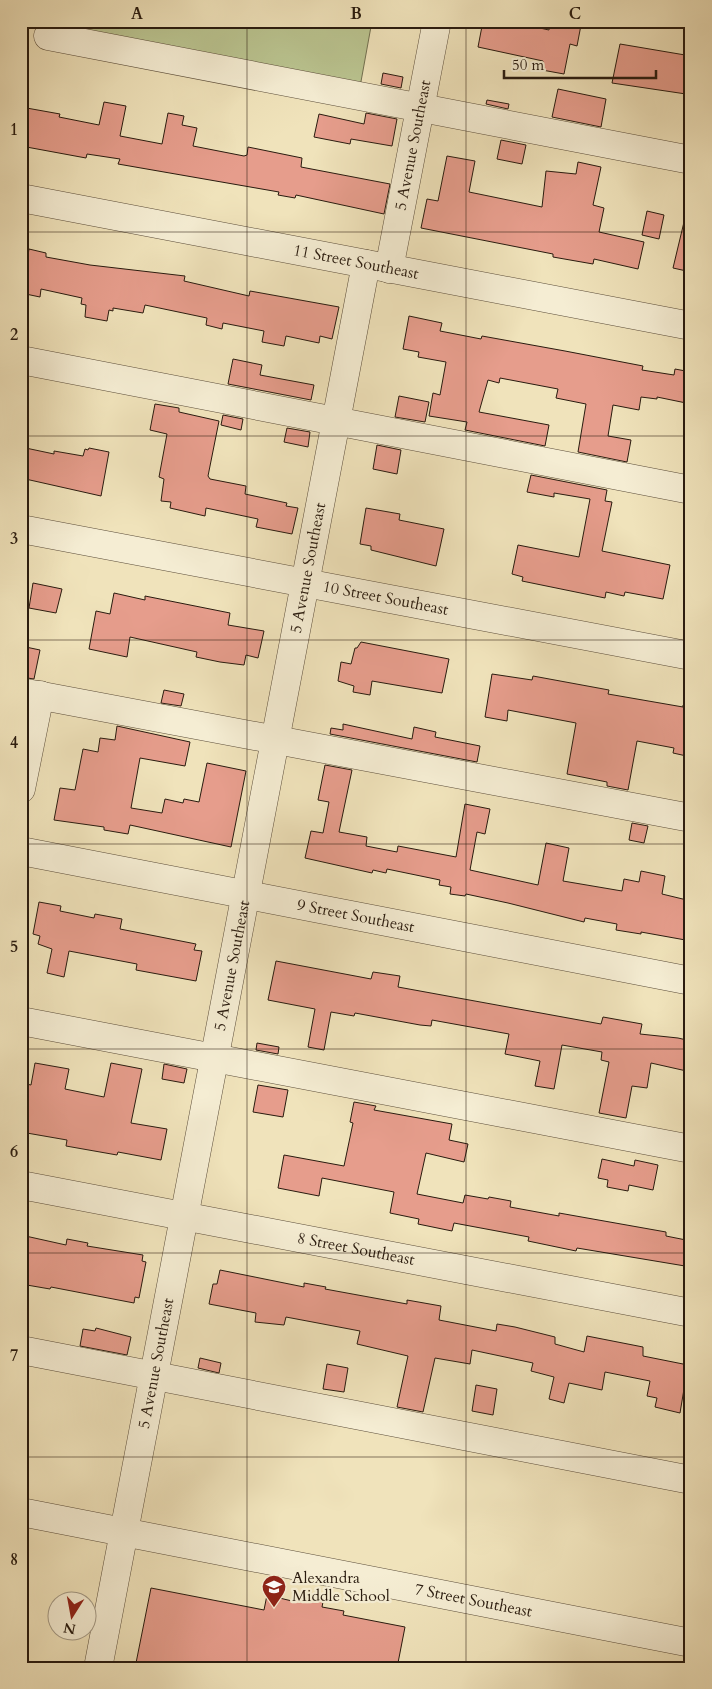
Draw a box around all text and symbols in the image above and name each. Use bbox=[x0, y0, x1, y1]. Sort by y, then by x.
text: A bbox=[131, 3, 143, 25]
text: B bbox=[350, 3, 362, 25]
text: C bbox=[569, 3, 581, 25]
scale bar bbox=[504, 48, 657, 80]
text: 50 m bbox=[512, 55, 544, 75]
street label: 5 Avenue Southeast bbox=[390, 78, 436, 212]
text: 1 bbox=[10, 119, 18, 141]
street label: 11 Street Southeast bbox=[291, 239, 421, 285]
text: 2 bbox=[10, 324, 18, 346]
street label: 5 Avenue Southeast bbox=[285, 501, 331, 635]
text: 3 bbox=[10, 528, 18, 550]
street label: 10 Street Southeast bbox=[321, 575, 450, 621]
text: 4 bbox=[10, 732, 18, 754]
street label: 9 Street Southeast bbox=[295, 894, 416, 938]
street label: 5 Avenue Southeast bbox=[209, 898, 255, 1033]
text: 5 bbox=[10, 936, 18, 958]
text: 6 bbox=[10, 1141, 18, 1163]
street label: 8 Street Southeast bbox=[295, 1227, 417, 1271]
street label: 5 Avenue Southeast bbox=[133, 1296, 179, 1431]
text: 7 bbox=[10, 1345, 18, 1367]
text: 8 bbox=[10, 1549, 18, 1571]
place label: Alexandra Middle School bbox=[292, 1567, 390, 1607]
school or university icon: Alexandra Middle School bbox=[261, 1574, 287, 1608]
street label: 7 Street Southeast bbox=[413, 1578, 534, 1623]
north arrow bbox=[48, 1592, 98, 1642]
text: N bbox=[62, 1618, 77, 1639]

